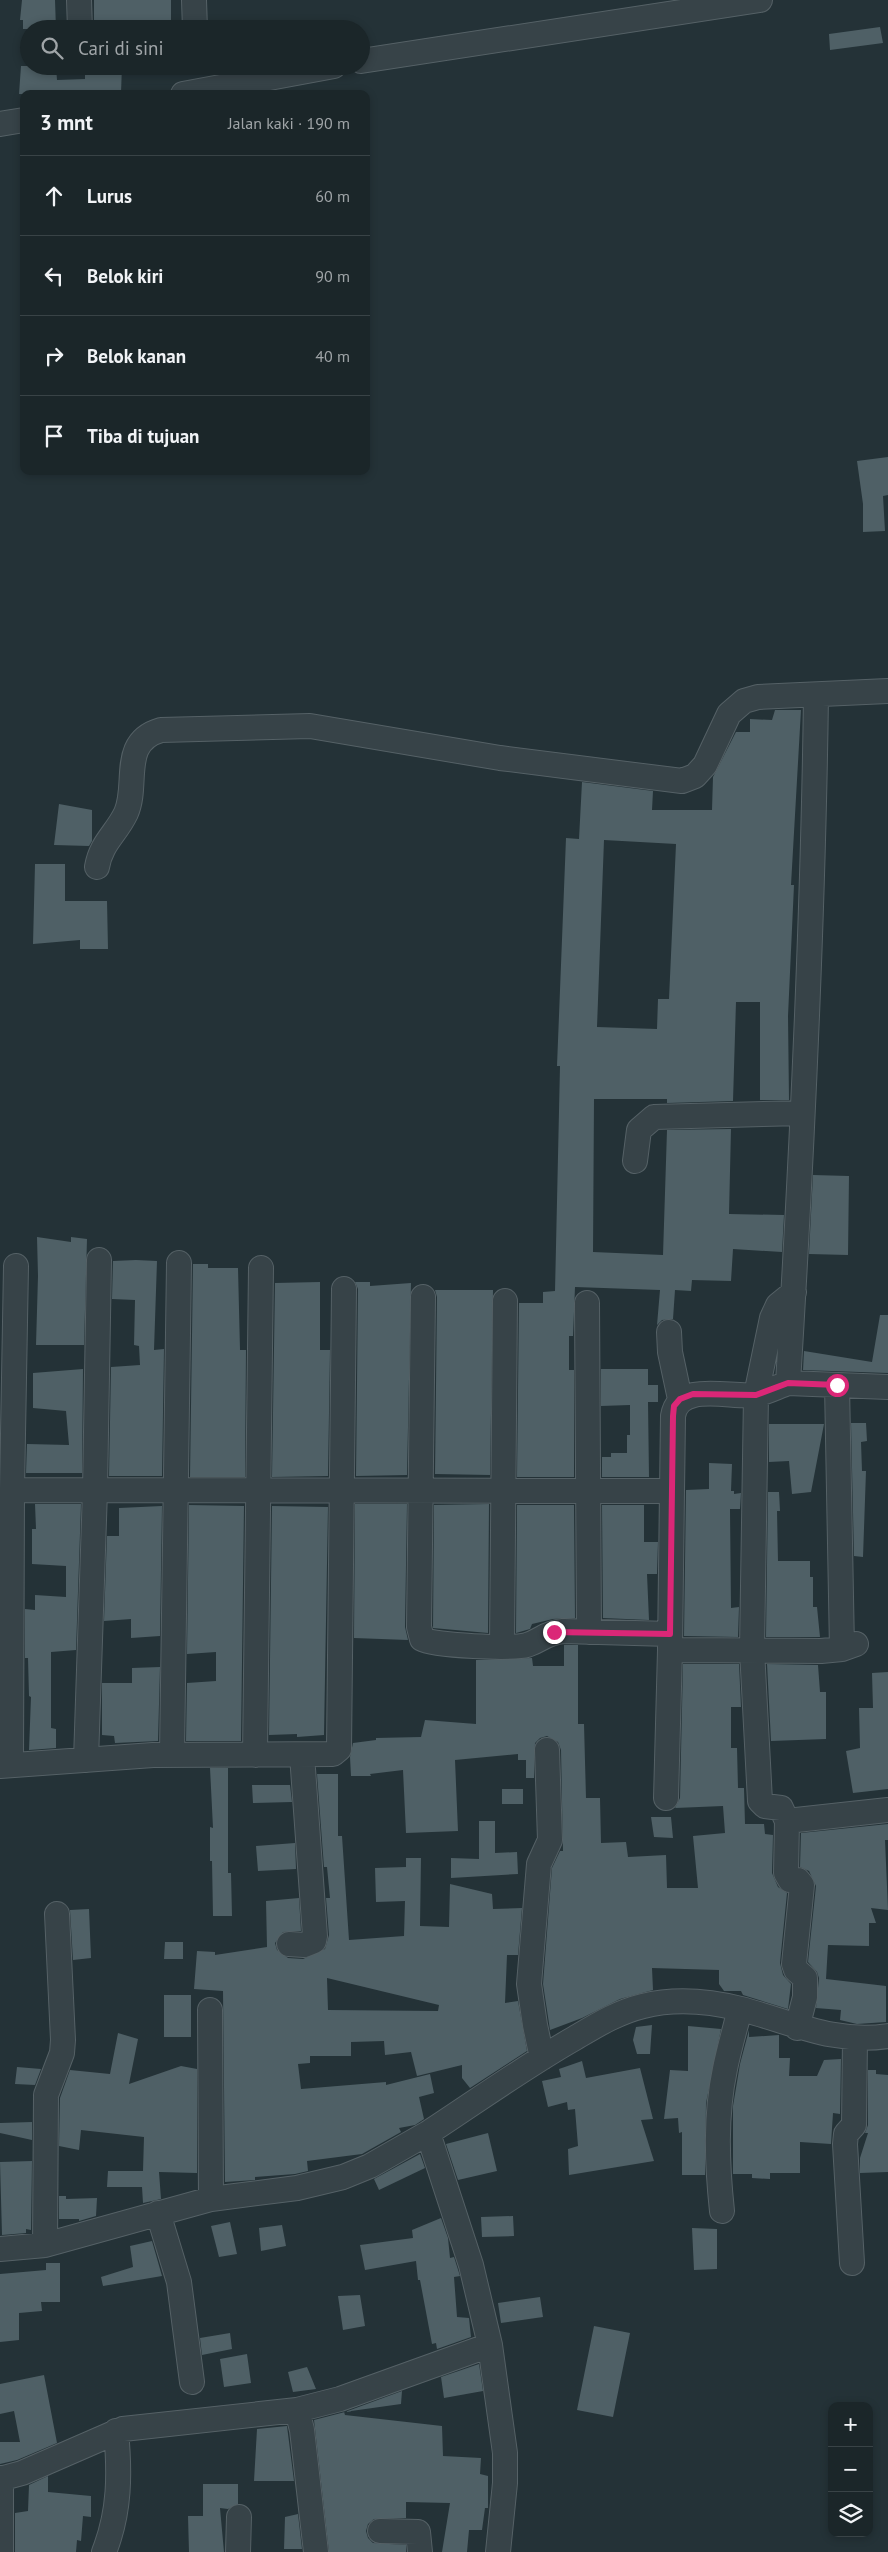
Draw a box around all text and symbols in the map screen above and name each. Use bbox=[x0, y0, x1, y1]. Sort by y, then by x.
search box bbox=[20, 20, 370, 75]
icon: search bbox=[38, 34, 66, 62]
text: Cari di sini bbox=[78, 36, 164, 60]
text: 3 mnt bbox=[40, 109, 93, 136]
text: Jalan kaki · 190 m bbox=[228, 113, 350, 133]
icon: ahead bbox=[40, 182, 68, 210]
text: Lurus bbox=[87, 184, 132, 208]
text: 60 m bbox=[315, 186, 350, 206]
icon: left bbox=[40, 262, 68, 290]
text: Belok kiri bbox=[87, 264, 163, 288]
text: 90 m bbox=[315, 266, 350, 286]
icon: right bbox=[40, 342, 68, 370]
text: Belok kanan bbox=[87, 344, 186, 368]
text: 40 m bbox=[315, 346, 350, 366]
icon: arrive bbox=[40, 422, 68, 450]
text: Tiba di tujuan bbox=[87, 424, 199, 448]
route start bbox=[826, 1374, 849, 1397]
route end bbox=[543, 1621, 566, 1644]
map controls bbox=[828, 2402, 873, 2537]
button: + bbox=[828, 2402, 873, 2447]
button: − bbox=[828, 2447, 873, 2492]
button: layers bbox=[828, 2492, 873, 2537]

